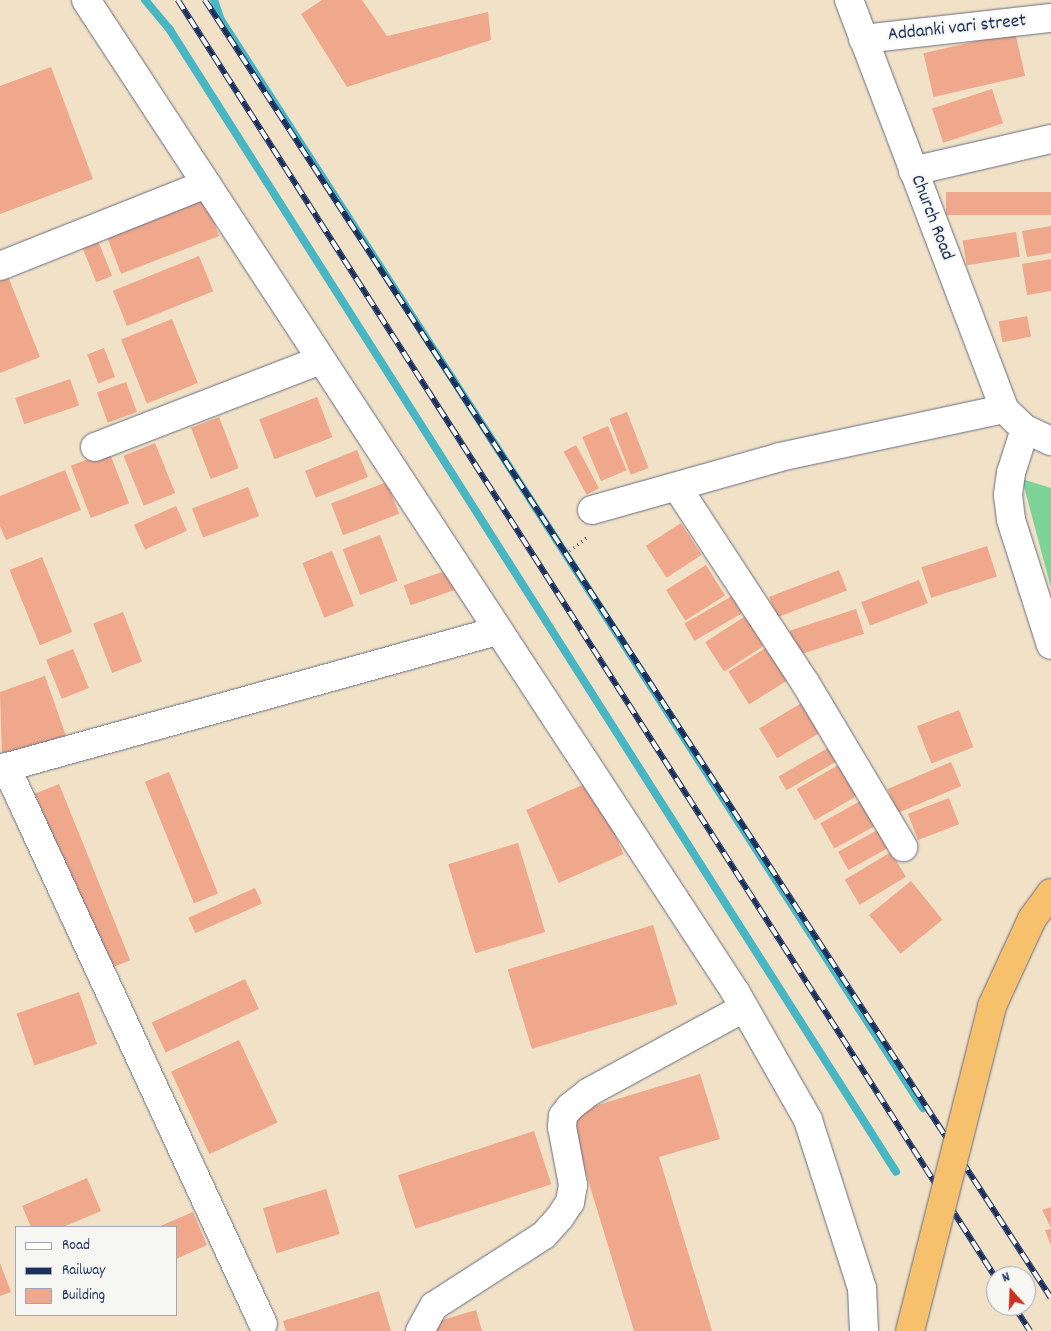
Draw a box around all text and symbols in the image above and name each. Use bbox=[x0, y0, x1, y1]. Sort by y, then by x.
street label: Addanki vari street bbox=[887, 10, 1027, 48]
street label: Church Road bbox=[904, 172, 958, 264]
legend bbox=[15, 1226, 178, 1316]
text: Road bbox=[62, 1235, 90, 1257]
text: Railway bbox=[62, 1260, 105, 1282]
north arrow bbox=[986, 1266, 1036, 1316]
text: N bbox=[1000, 1267, 1013, 1288]
text: Building bbox=[62, 1285, 105, 1307]

